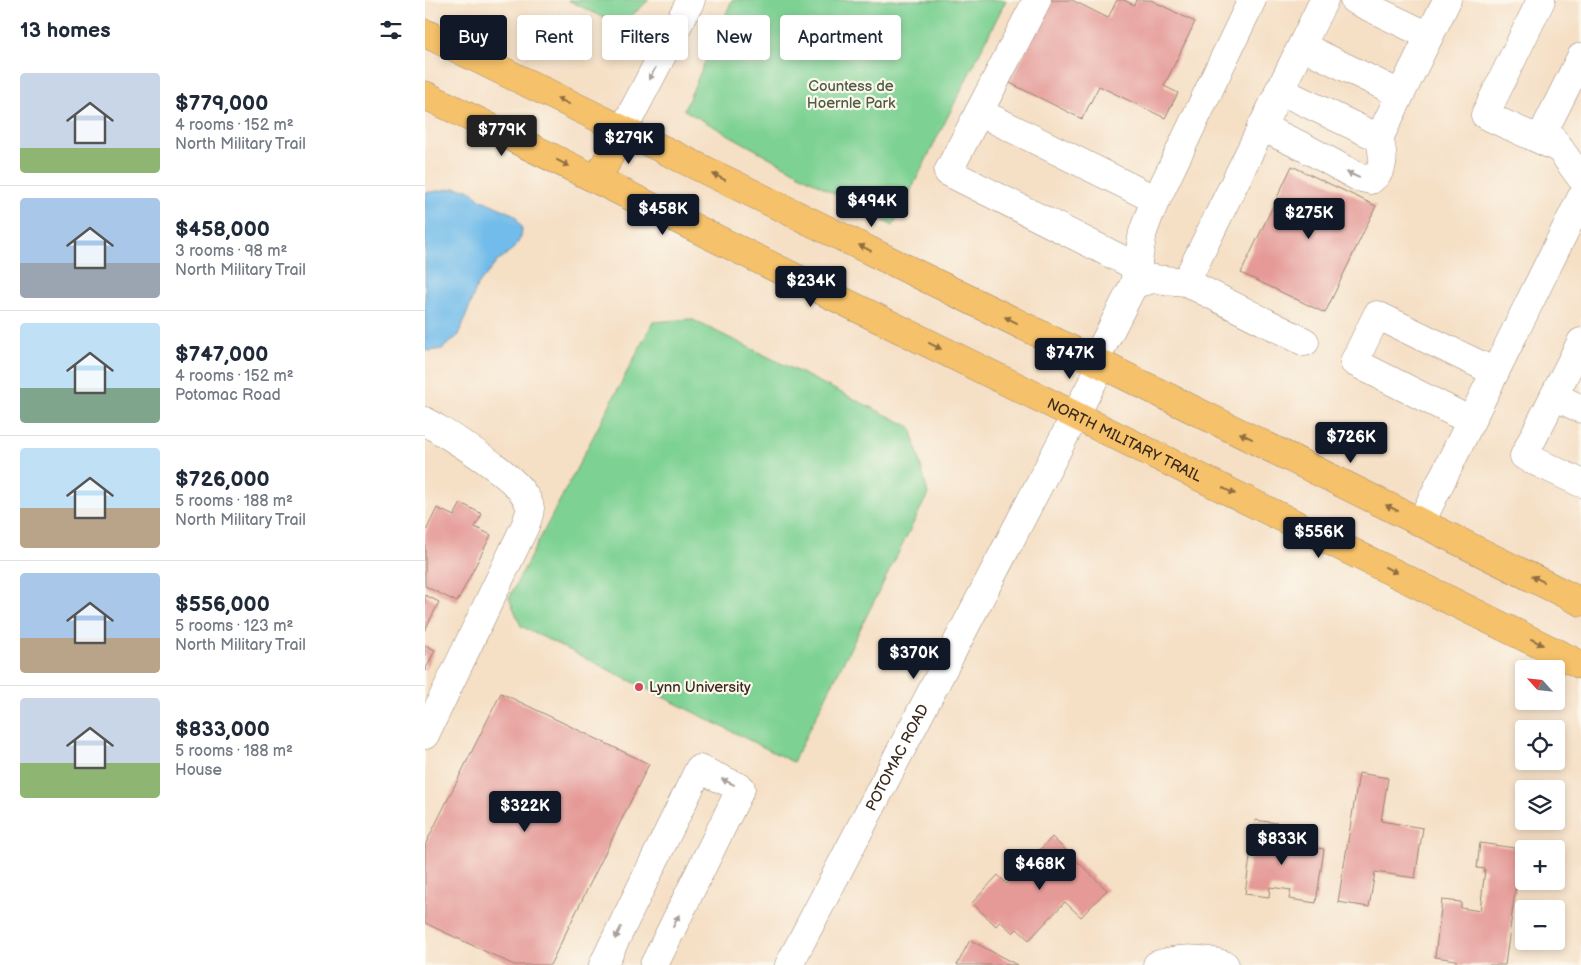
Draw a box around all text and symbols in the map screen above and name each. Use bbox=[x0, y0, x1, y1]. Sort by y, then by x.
chip: Buy bbox=[440, 15, 507, 60]
chip: Rent bbox=[517, 15, 592, 60]
chip: Filters bbox=[602, 15, 688, 60]
chip: New bbox=[698, 15, 770, 60]
chip: Apartment bbox=[780, 15, 901, 60]
icon: filters bbox=[377, 16, 405, 44]
text: 13 homes bbox=[20, 18, 111, 43]
one-way arrow bbox=[648, 67, 656, 81]
park label: Countess de Hoernle Park bbox=[807, 77, 896, 113]
text: $779,000 bbox=[175, 91, 268, 116]
icon: home bbox=[60, 93, 120, 153]
one-way arrow bbox=[556, 97, 571, 105]
pin: $779K bbox=[467, 114, 537, 157]
text: 4 rooms · 152 m² bbox=[175, 116, 294, 135]
text: $779K bbox=[478, 121, 526, 140]
pin: $279K bbox=[594, 122, 664, 165]
text: $279K bbox=[605, 129, 653, 148]
text: North Military Trail bbox=[175, 135, 306, 154]
one-way arrow bbox=[556, 159, 570, 167]
one-way arrow bbox=[1346, 170, 1361, 179]
one-way arrow bbox=[712, 173, 726, 181]
pin: $494K bbox=[837, 186, 907, 228]
text: $494K bbox=[847, 192, 897, 211]
pin: $458K bbox=[628, 194, 698, 236]
pin: $275K bbox=[1274, 198, 1344, 240]
text: $458K bbox=[638, 200, 688, 219]
text: $275K bbox=[1285, 204, 1333, 223]
text: $458,000 bbox=[175, 217, 270, 242]
icon: home bbox=[60, 218, 120, 278]
text: 3 rooms · 98 m² bbox=[175, 242, 287, 261]
one-way arrow bbox=[858, 244, 872, 252]
text: North Military Trail bbox=[175, 261, 306, 280]
pin: $234K bbox=[776, 266, 846, 308]
text: $234K bbox=[786, 272, 836, 291]
one-way arrow bbox=[1004, 316, 1018, 324]
pin: $747K bbox=[1035, 338, 1105, 380]
text: $747,000 bbox=[175, 342, 268, 367]
one-way arrow bbox=[928, 342, 943, 350]
icon: home bbox=[60, 343, 120, 403]
text: $747K bbox=[1046, 344, 1094, 363]
text: 4 rooms · 152 m² bbox=[175, 367, 294, 386]
text: Potomac Road bbox=[175, 386, 281, 405]
street label: NORTH MILITARY TRAIL bbox=[1044, 394, 1205, 487]
pin: $726K bbox=[1316, 422, 1386, 464]
text: $726K bbox=[1326, 428, 1376, 447]
one-way arrow bbox=[1239, 431, 1254, 440]
text: $726,000 bbox=[175, 467, 270, 492]
icon: home bbox=[60, 468, 120, 528]
one-way arrow bbox=[1222, 487, 1237, 495]
text: 5 rooms · 188 m² bbox=[175, 492, 293, 511]
one-way arrow bbox=[1385, 503, 1399, 511]
text: North Military Trail bbox=[175, 511, 306, 530]
pin: $556K bbox=[1284, 516, 1354, 559]
text: $556K bbox=[1294, 523, 1344, 542]
one-way arrow bbox=[1384, 567, 1398, 575]
one-way arrow bbox=[1531, 575, 1545, 583]
text: $556,000 bbox=[175, 592, 270, 617]
icon: home bbox=[60, 593, 120, 653]
text: 5 rooms · 123 m² bbox=[175, 617, 293, 636]
text: North Military Trail bbox=[175, 636, 306, 655]
pin: $370K bbox=[879, 638, 949, 680]
one-way arrow bbox=[1530, 638, 1544, 646]
text: $370K bbox=[889, 644, 939, 663]
north arrow bbox=[1515, 660, 1565, 710]
map controls bbox=[1515, 660, 1565, 950]
place label: Lynn University bbox=[649, 678, 751, 697]
marker: Lynn University bbox=[633, 681, 645, 693]
street label: POTOMAC ROAD bbox=[862, 701, 933, 814]
text: $833,000 bbox=[175, 717, 270, 742]
icon: home bbox=[60, 718, 120, 778]
button: locate bbox=[1515, 720, 1565, 770]
text: 5 rooms · 188 m² bbox=[175, 742, 293, 761]
text: House bbox=[175, 761, 222, 780]
one-way arrow bbox=[721, 778, 735, 786]
button: layers bbox=[1515, 780, 1565, 830]
pin: $322K bbox=[490, 790, 560, 833]
text: $322K bbox=[500, 797, 550, 816]
pin: $833K bbox=[1247, 824, 1317, 866]
text: $833K bbox=[1257, 830, 1307, 849]
button: + bbox=[1515, 840, 1565, 890]
pin: $468K bbox=[1005, 848, 1075, 891]
text: $468K bbox=[1015, 855, 1065, 874]
button: − bbox=[1515, 900, 1565, 950]
one-way arrow bbox=[672, 914, 680, 928]
one-way arrow bbox=[614, 926, 622, 940]

